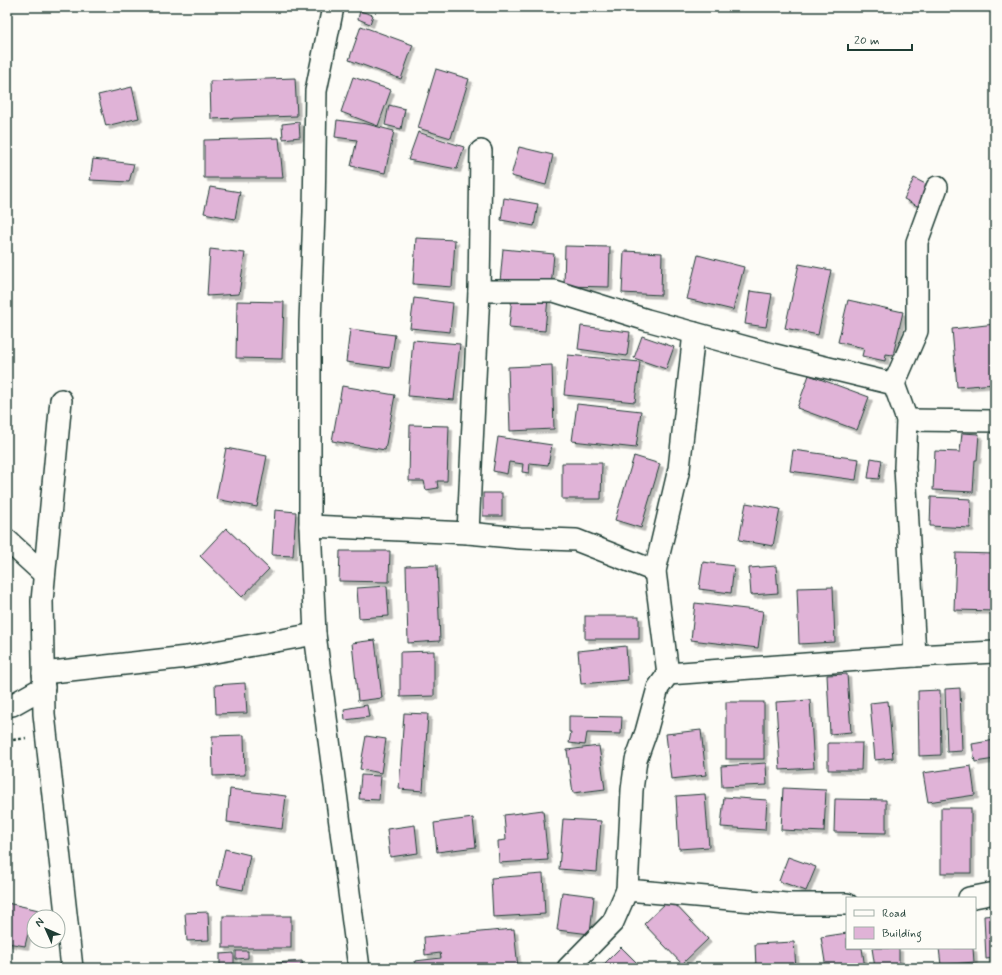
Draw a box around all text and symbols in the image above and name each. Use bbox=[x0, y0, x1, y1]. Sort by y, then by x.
scale bar bbox=[848, 26, 912, 52]
text: 20 m bbox=[854, 33, 880, 49]
legend bbox=[846, 897, 976, 949]
text: Road bbox=[882, 906, 906, 922]
north arrow bbox=[26, 909, 66, 949]
text: N bbox=[32, 915, 47, 930]
text: Building bbox=[882, 926, 922, 943]

